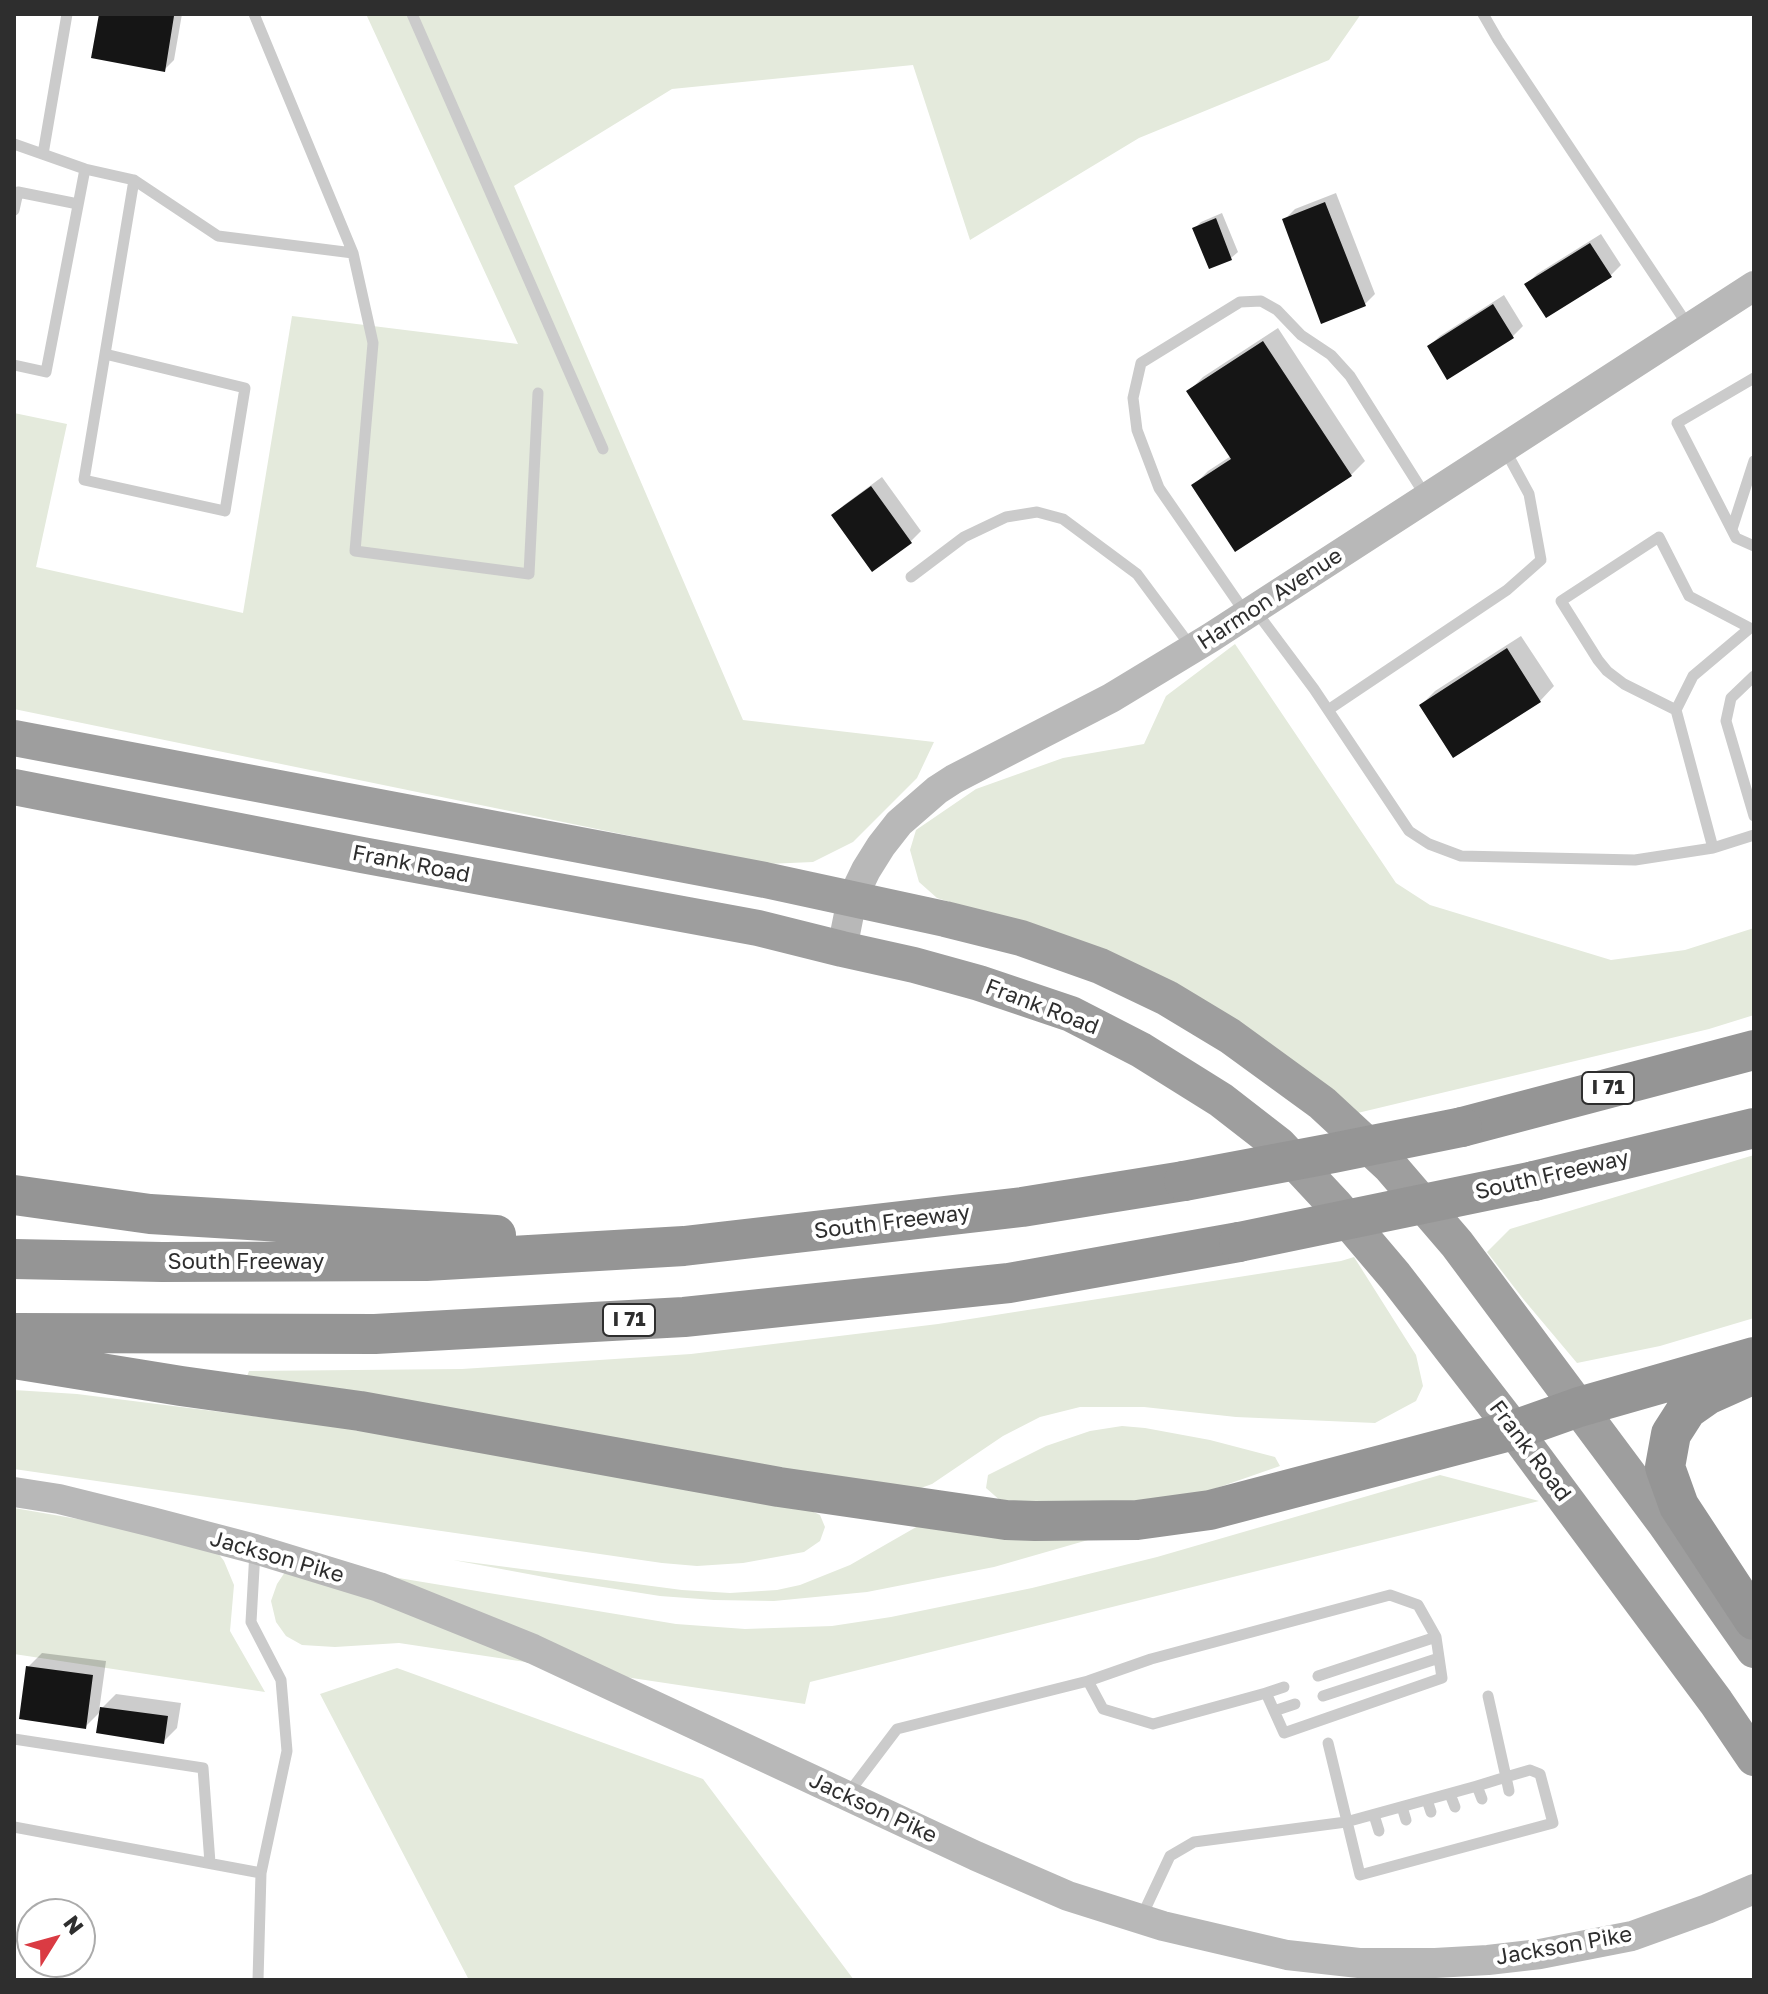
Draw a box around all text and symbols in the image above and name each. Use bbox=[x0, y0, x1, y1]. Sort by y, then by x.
street label: Harmon Avenue bbox=[1193, 542, 1347, 656]
street label: Frank Road bbox=[350, 840, 472, 888]
street label: Frank Road bbox=[982, 973, 1102, 1041]
road number: I 71 bbox=[1582, 1072, 1634, 1104]
street label: South Freeway bbox=[1473, 1144, 1631, 1206]
street label: South Freeway bbox=[813, 1199, 971, 1245]
street label: South Freeway bbox=[168, 1249, 324, 1275]
road number: I 71 bbox=[603, 1304, 655, 1336]
street label: Frank Road bbox=[1484, 1395, 1576, 1507]
street label: Jackson Pike bbox=[207, 1525, 347, 1589]
street label: Jackson Pike bbox=[805, 1767, 941, 1849]
north arrow bbox=[16, 1898, 96, 1978]
text: N bbox=[58, 1910, 90, 1939]
street label: Jackson Pike bbox=[1494, 1921, 1634, 1971]

